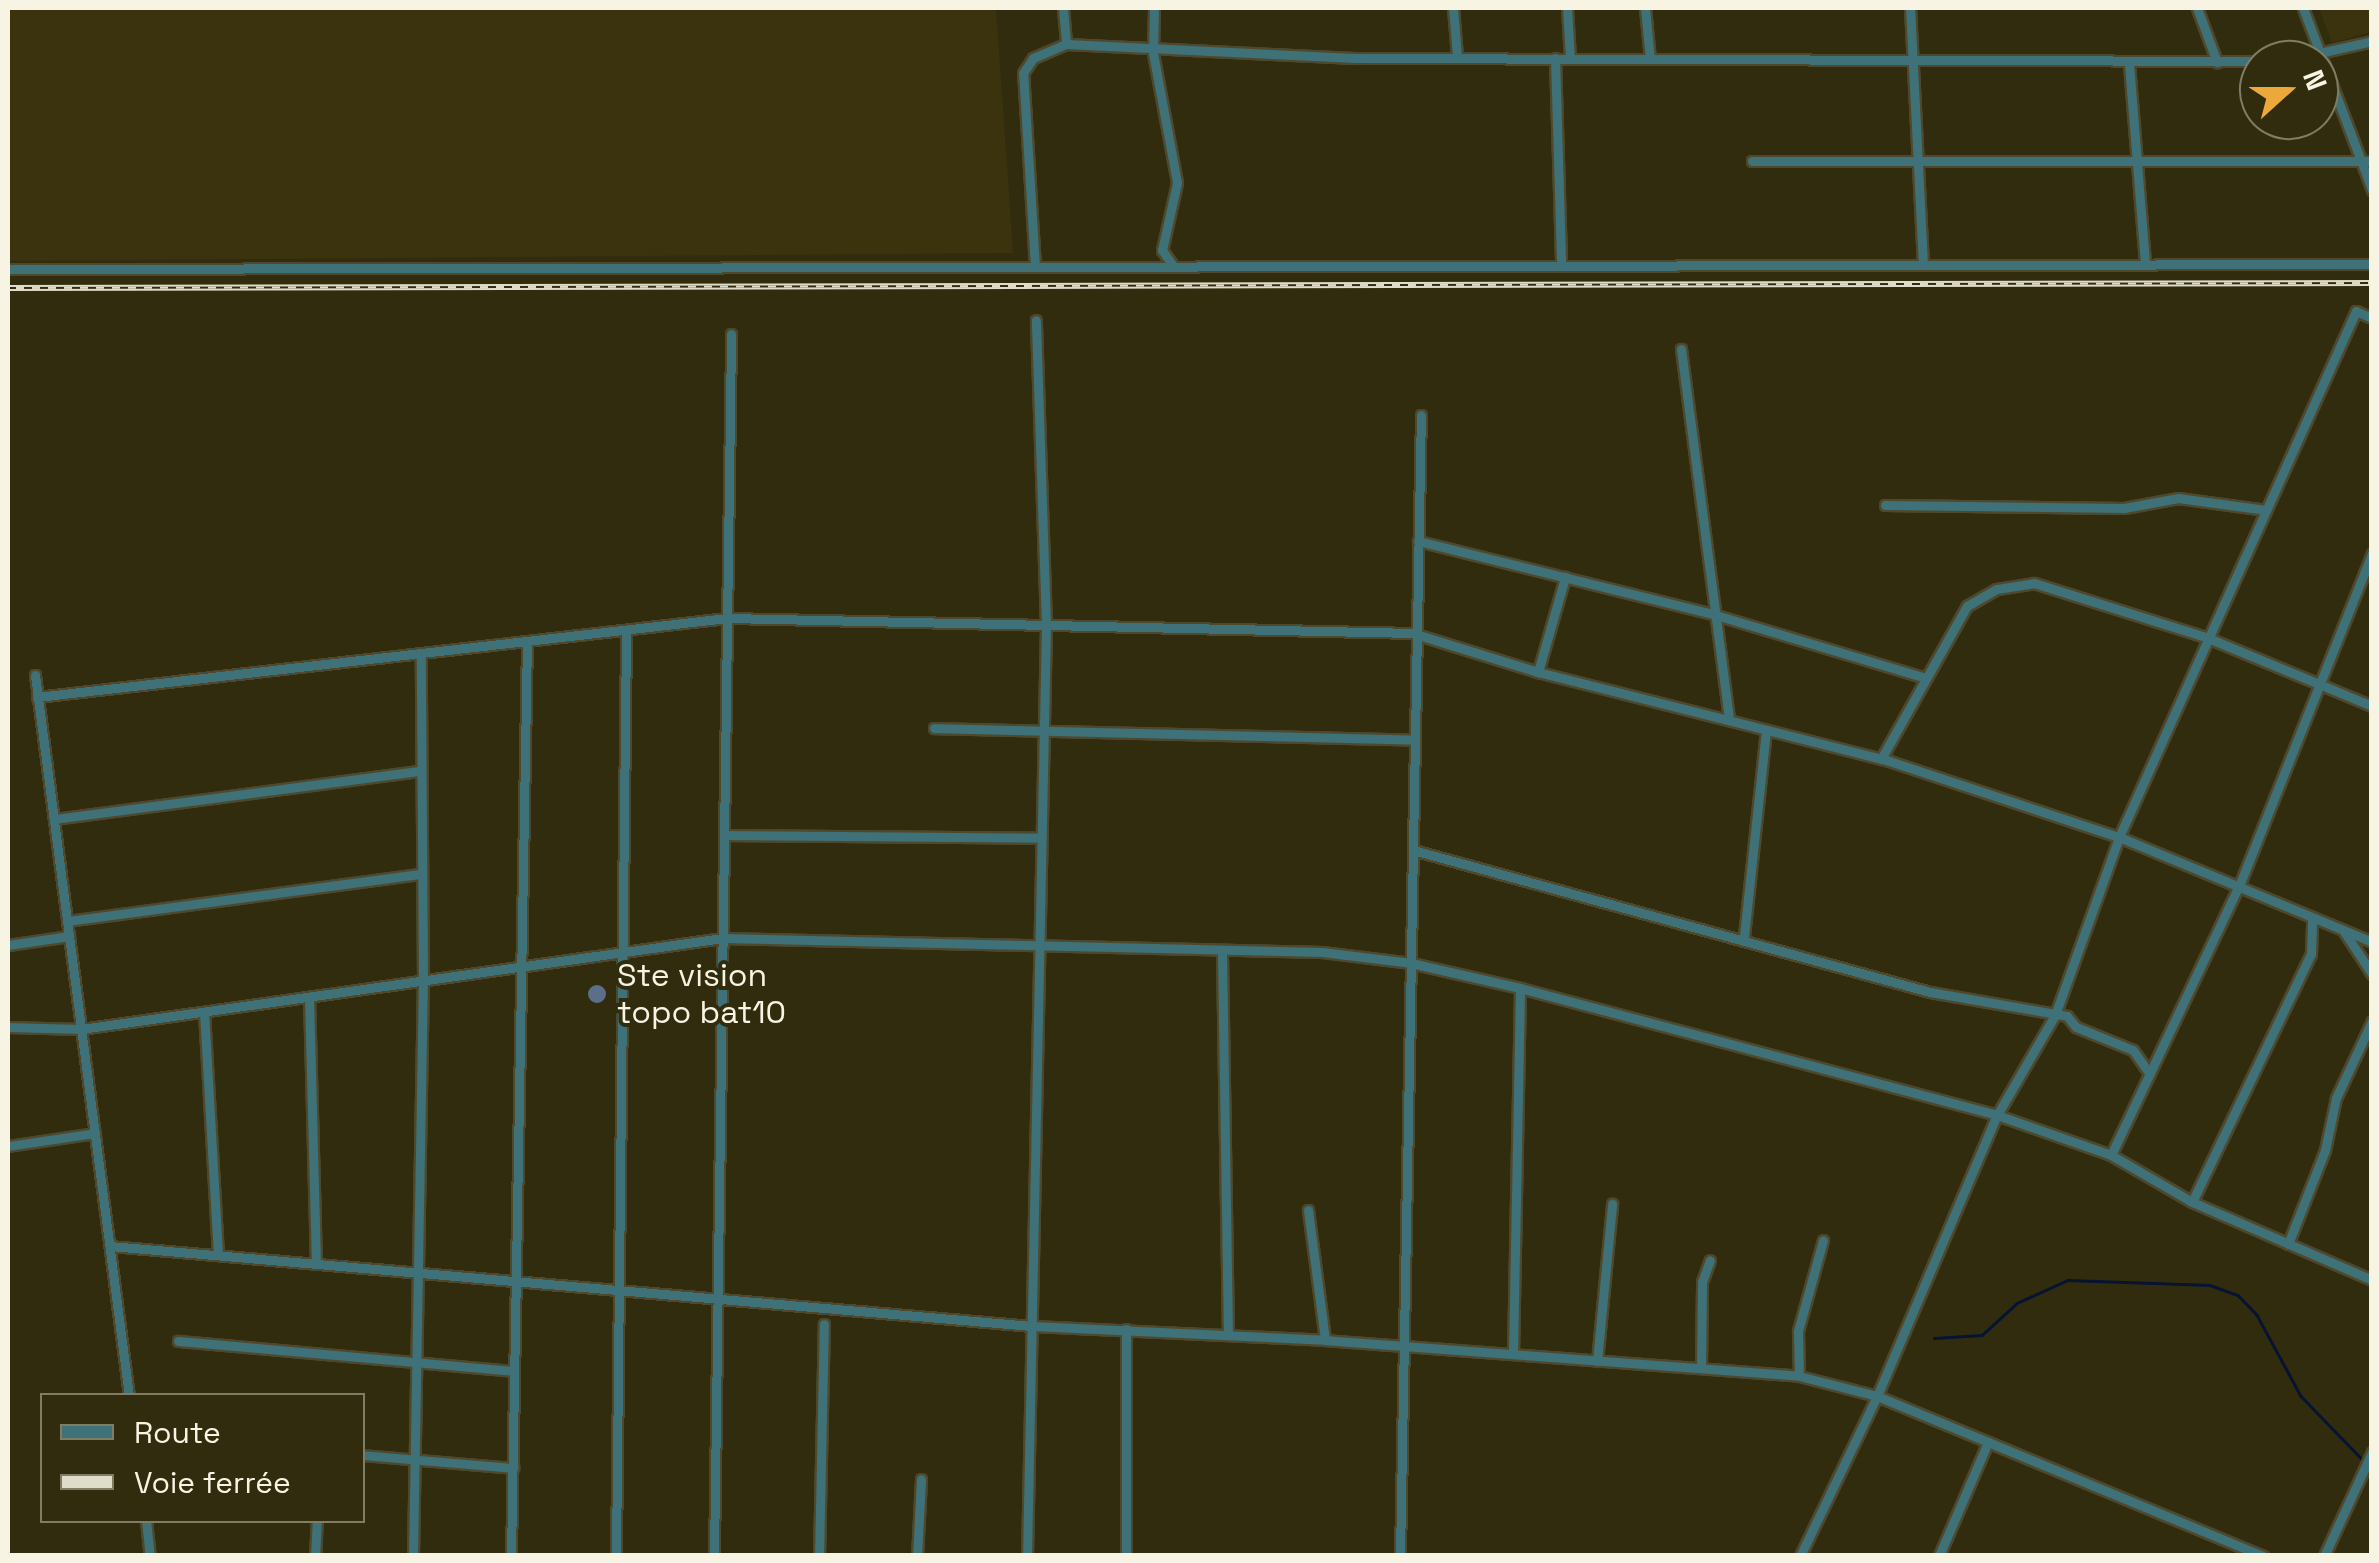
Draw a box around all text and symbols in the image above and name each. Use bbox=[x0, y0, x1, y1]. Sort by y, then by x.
north arrow bbox=[2239, 40, 2339, 140]
text: N bbox=[2295, 65, 2335, 95]
place label: Ste vision topo bat10 bbox=[617, 957, 786, 1032]
marker: Ste vision topo bat10 bbox=[586, 983, 608, 1005]
legend bbox=[40, 1393, 365, 1523]
text: Route bbox=[134, 1413, 221, 1452]
text: Voie ferrée bbox=[134, 1463, 291, 1502]

